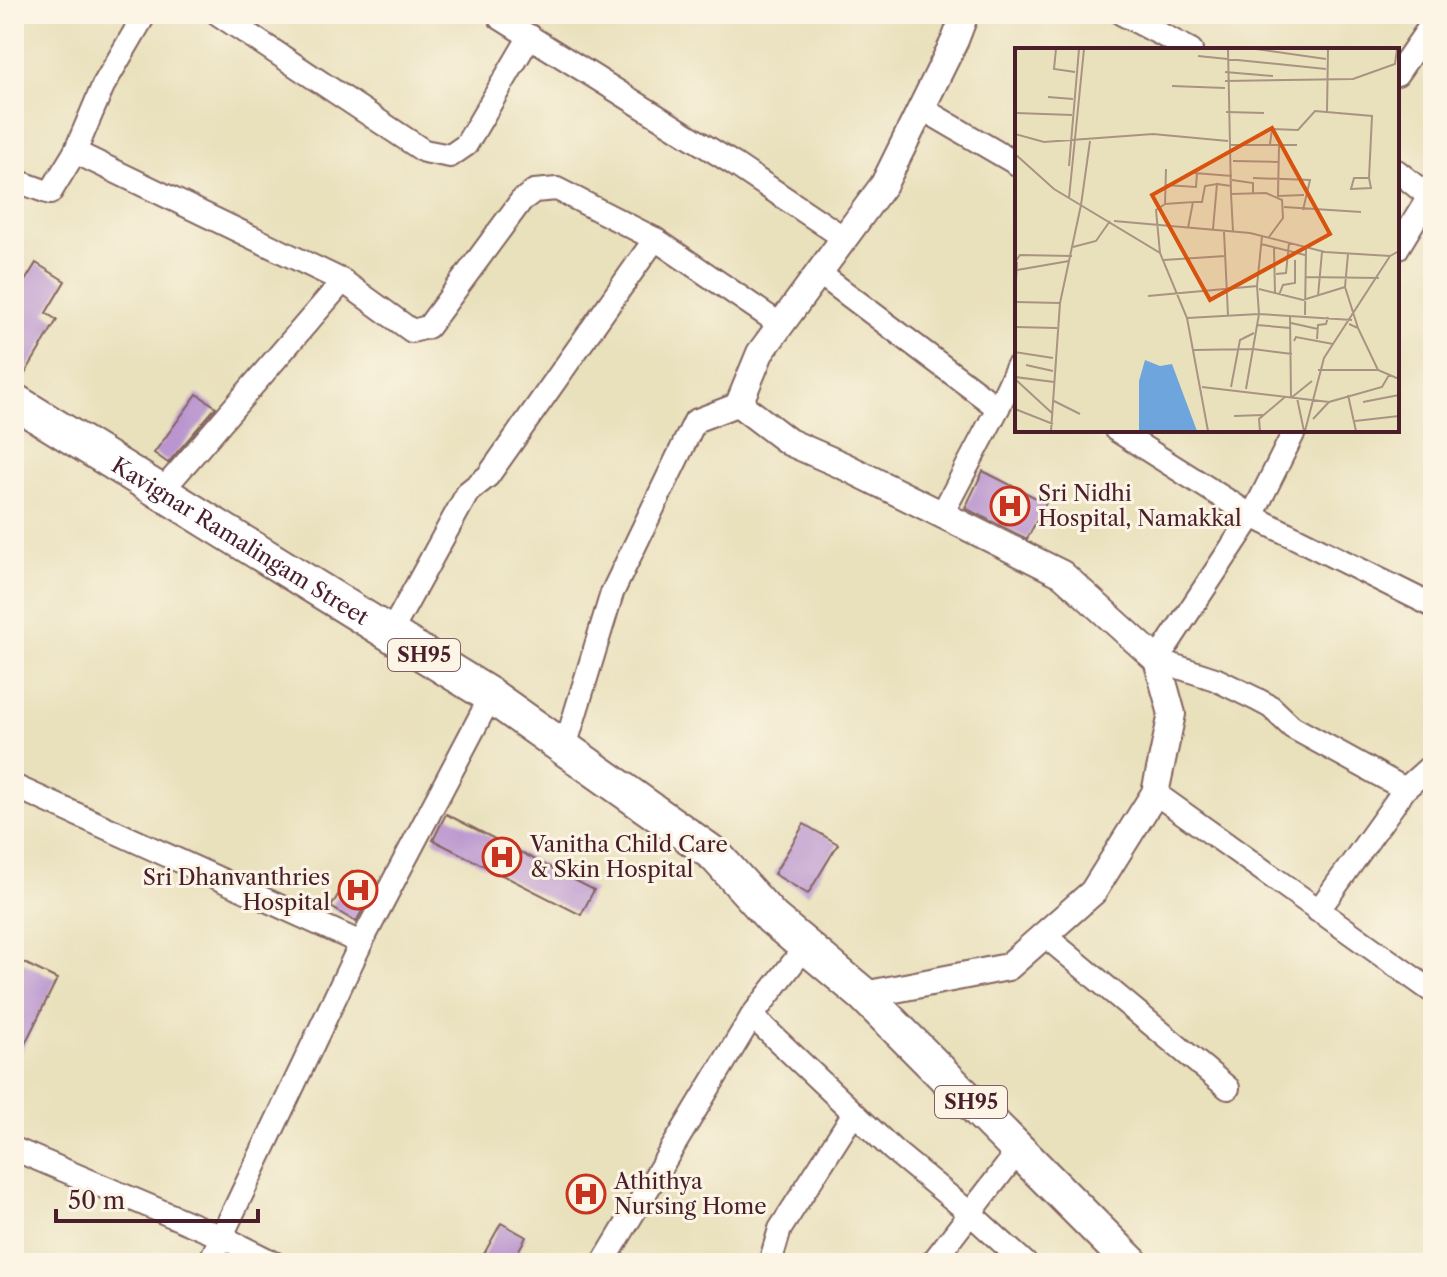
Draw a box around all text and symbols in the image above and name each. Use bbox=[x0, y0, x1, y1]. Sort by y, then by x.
inset map bbox=[1015, 48, 1399, 432]
street label: Kavignar Ramalingam Street bbox=[106, 452, 374, 631]
place label: Sri Nidhi Hospital, Namakkal bbox=[1038, 480, 1242, 532]
hospital icon: Sri Nidhi Hospital, Namakkal bbox=[989, 485, 1031, 527]
road number: SH95 bbox=[388, 639, 460, 671]
place label: Vanitha Child Care & Skin Hospital bbox=[529, 831, 728, 883]
hospital icon: Vanitha Child Care & Skin Hospital bbox=[481, 836, 523, 878]
place label: Sri Dhanvanthries Hospital bbox=[143, 864, 330, 916]
hospital icon: Sri Dhanvanthries Hospital bbox=[337, 869, 379, 911]
road number: SH95 bbox=[935, 1086, 1007, 1118]
place label: Athithya Nursing Home bbox=[613, 1168, 767, 1220]
scale bar bbox=[56, 1173, 258, 1223]
hospital icon: Athithya Nursing Home bbox=[565, 1173, 607, 1215]
text: 50 m bbox=[68, 1186, 125, 1215]

